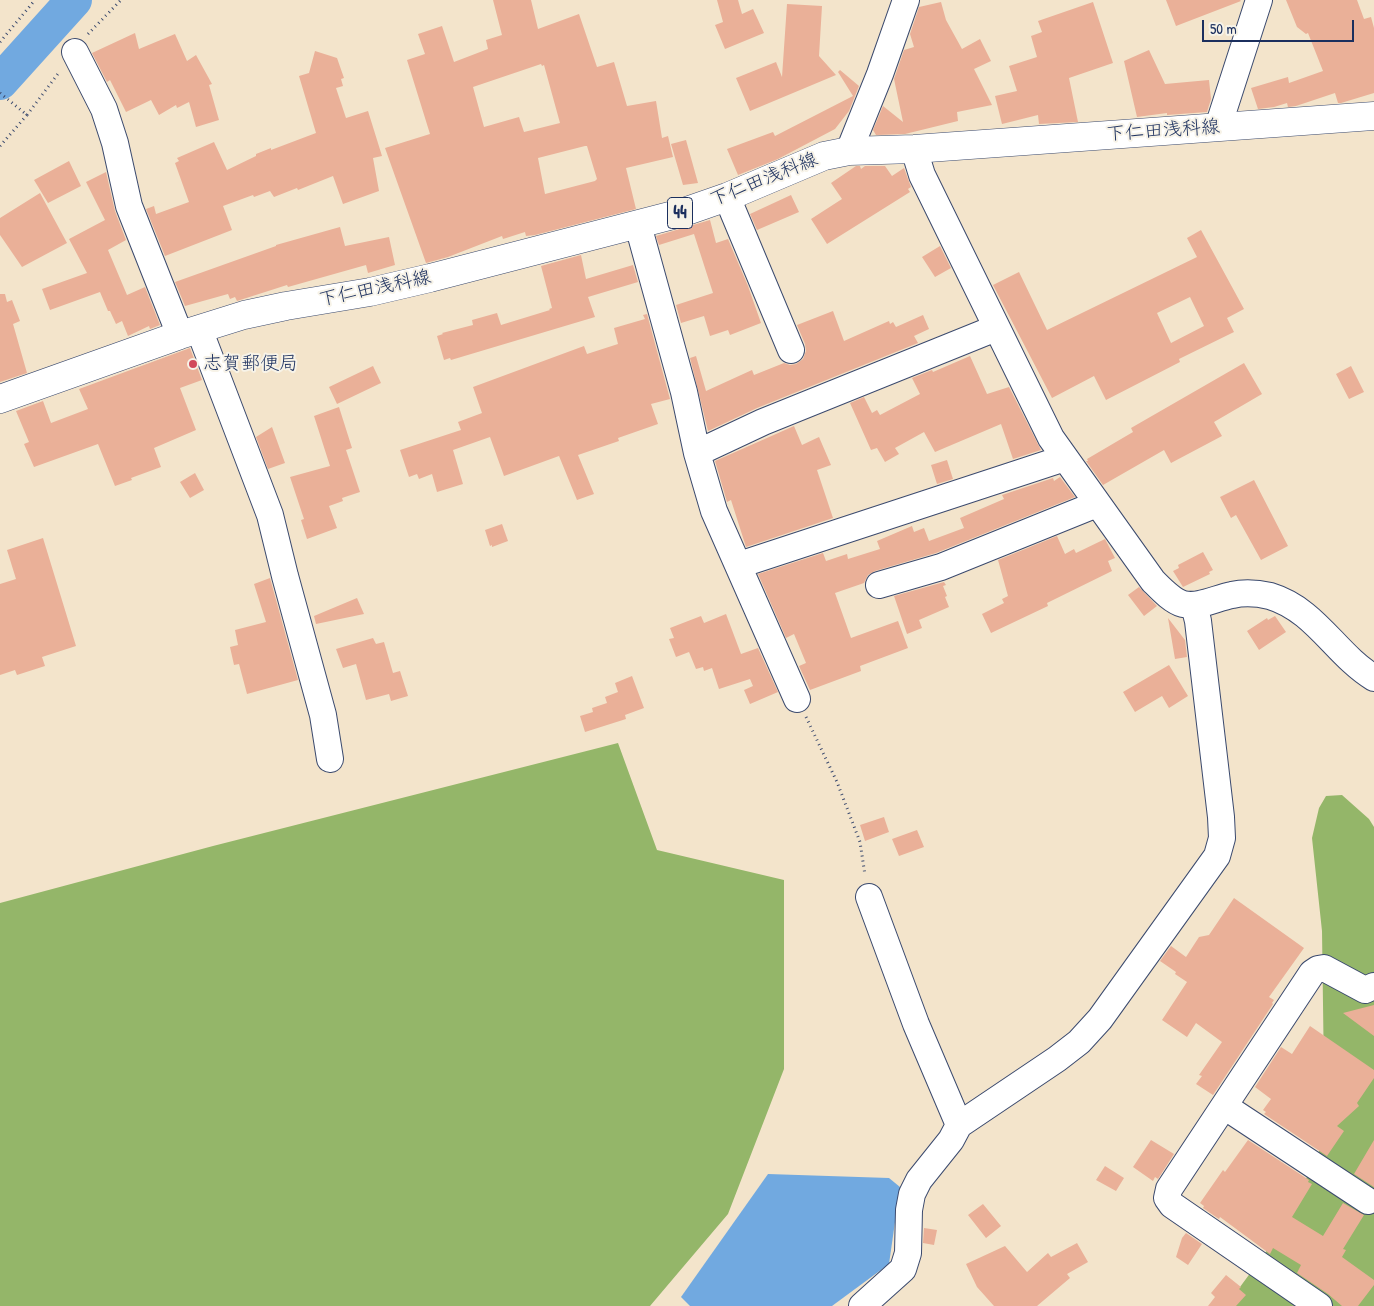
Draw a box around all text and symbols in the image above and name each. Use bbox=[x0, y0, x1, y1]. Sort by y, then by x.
scale bar bbox=[1204, 10, 1356, 42]
text: 50 m bbox=[1210, 18, 1237, 39]
street label: 下仁田浅科線 bbox=[1105, 116, 1221, 146]
street label: 下仁田浅科線 bbox=[707, 148, 821, 212]
road number: 44 bbox=[668, 198, 692, 228]
street label: 下仁田浅科線 bbox=[317, 266, 433, 312]
place label: 志賀郵便局 bbox=[203, 353, 298, 375]
marker: 志賀郵便局 bbox=[187, 358, 199, 370]

